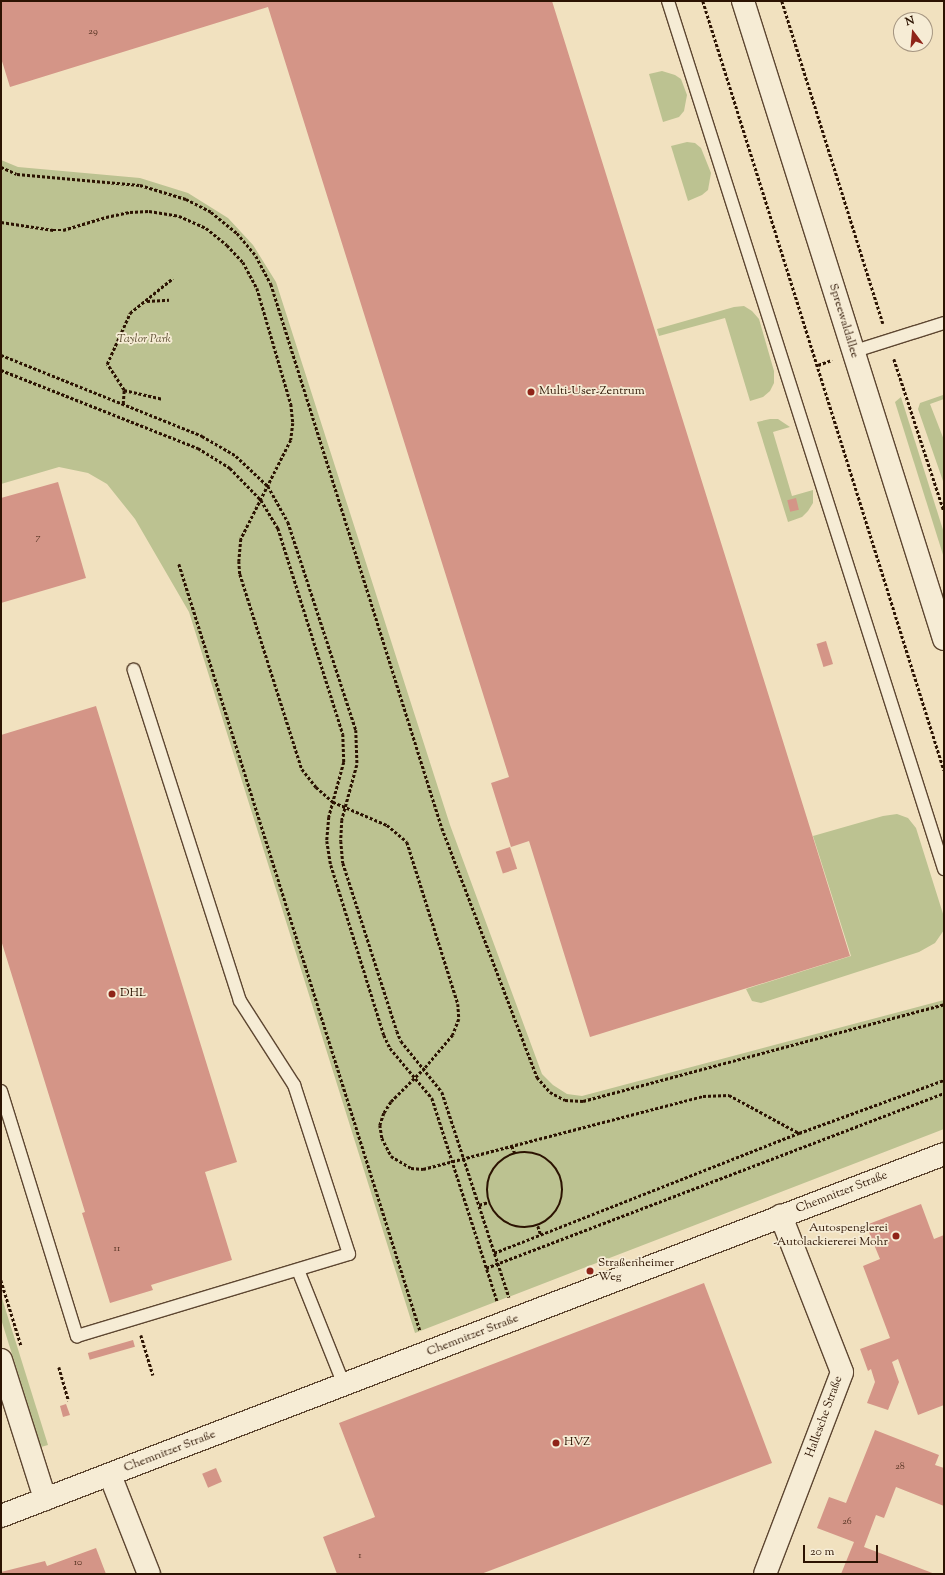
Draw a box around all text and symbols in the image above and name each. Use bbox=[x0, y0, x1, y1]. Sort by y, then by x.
north arrow bbox=[893, 12, 933, 52]
text: N bbox=[904, 13, 916, 30]
house number: 29 bbox=[88, 26, 98, 38]
street label: Spreewaldallee bbox=[825, 282, 861, 360]
park label: Taylor Park bbox=[117, 333, 171, 347]
place label: Multi-User-Zentrum bbox=[539, 385, 645, 399]
marker: Multi-User-Zentrum bbox=[526, 387, 536, 397]
house number: 7 bbox=[35, 532, 41, 544]
place label: DHL bbox=[120, 987, 146, 1001]
marker: DHL bbox=[107, 989, 117, 999]
street label: Chemnitzer Straße bbox=[794, 1169, 890, 1217]
place label: Autospenglerei -Autolackiererei Mohr bbox=[773, 1222, 888, 1250]
marker: Autospenglerei -Autolackiererei Mohr bbox=[891, 1231, 901, 1241]
house number: 11 bbox=[114, 1243, 120, 1255]
place label: Straßenheimer Weg bbox=[598, 1257, 674, 1285]
marker: Straßenheimer Weg bbox=[585, 1266, 595, 1276]
street label: Chemnitzer Straße bbox=[425, 1312, 521, 1360]
street label: Hallesche Straße bbox=[804, 1374, 846, 1460]
street label: Chemnitzer Straße bbox=[122, 1428, 218, 1476]
place label: HVZ bbox=[564, 1436, 590, 1450]
marker: HVZ bbox=[551, 1438, 561, 1448]
house number: 28 bbox=[895, 1461, 905, 1473]
house number: 26 bbox=[842, 1516, 852, 1528]
scale bar bbox=[805, 1537, 880, 1563]
text: 20 m bbox=[810, 1543, 834, 1561]
house number: 1 bbox=[358, 1550, 362, 1562]
house number: 10 bbox=[74, 1557, 82, 1569]

